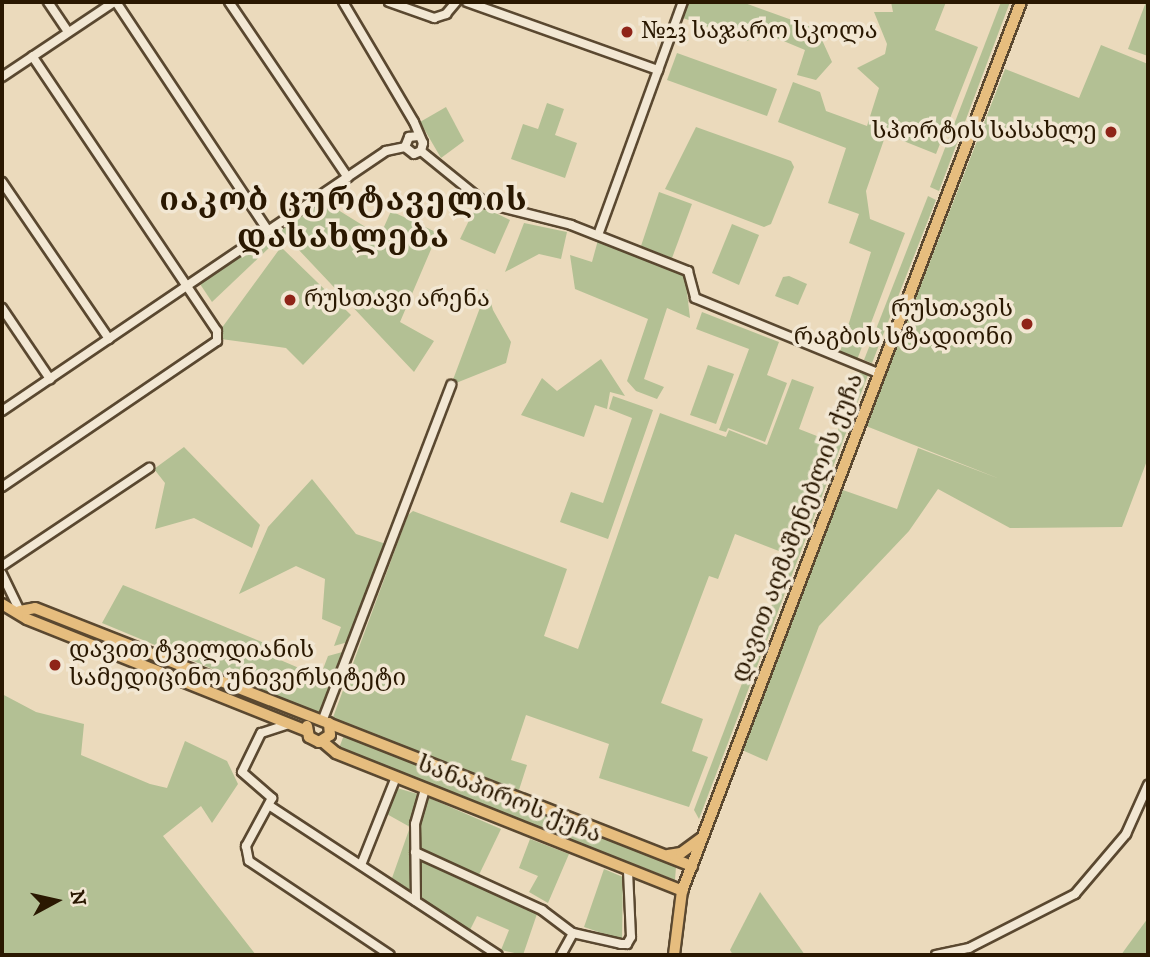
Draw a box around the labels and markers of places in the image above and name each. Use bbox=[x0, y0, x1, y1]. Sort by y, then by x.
place label: №23 საჯარო სკოლა bbox=[641, 18, 878, 46]
marker: №23 საჯარო სკოლა bbox=[619, 24, 635, 40]
place label: სპორტის სასახლე bbox=[872, 118, 1097, 146]
marker: სპორტის სასახლე bbox=[1103, 124, 1119, 140]
place label: რუსთავი არენა bbox=[304, 286, 490, 314]
marker: რუსთავი არენა bbox=[282, 292, 298, 308]
place label: რუსთავის რაგბის სტადიონი bbox=[794, 296, 1013, 352]
marker: რუსთავის რაგბის სტადიონი bbox=[1019, 316, 1035, 332]
place label: დავით ტვილდიანის სამედიცინო უნივერსიტეტი bbox=[69, 637, 406, 693]
marker: დავით ტვილდიანის სამედიცინო უნივერსიტეტი bbox=[47, 657, 63, 673]

